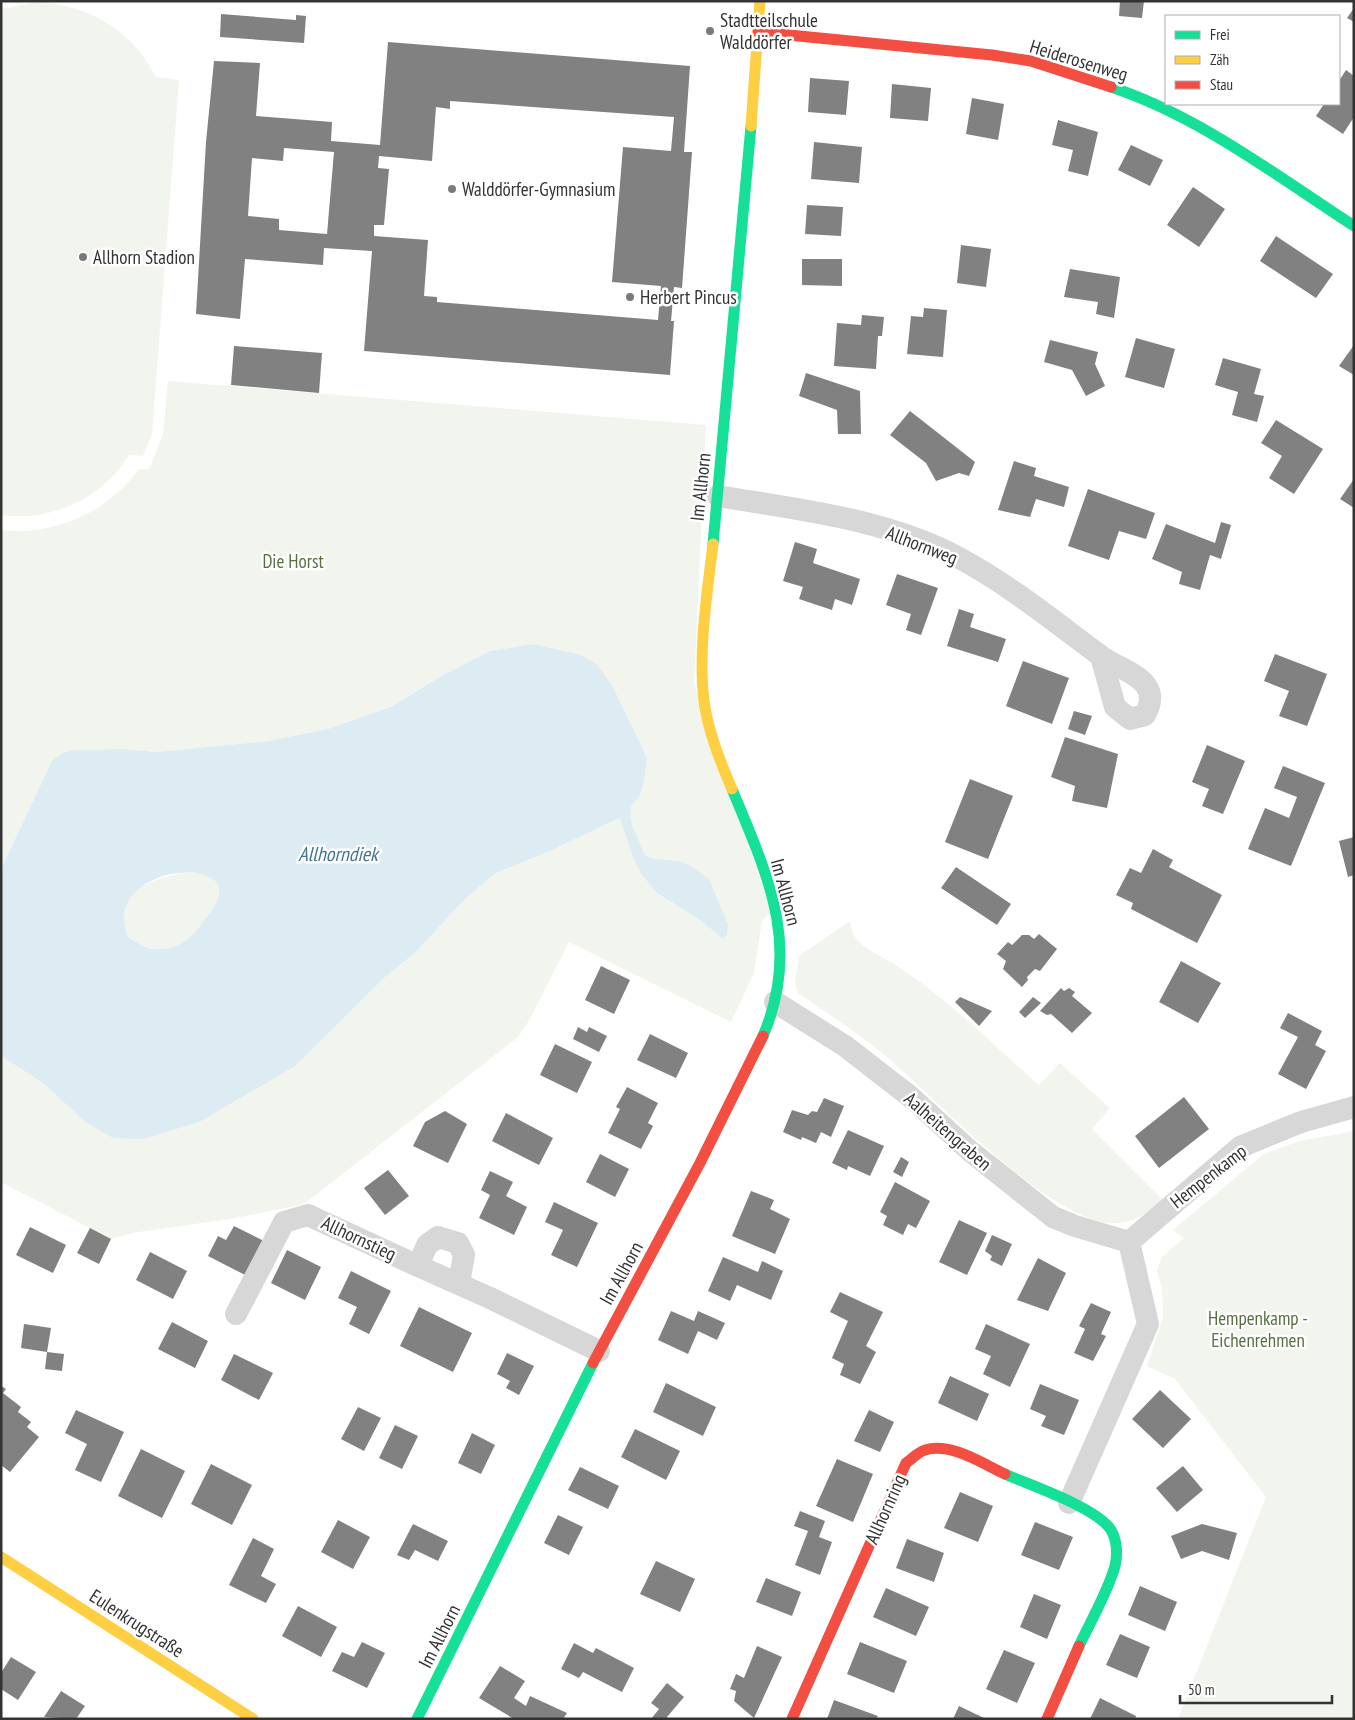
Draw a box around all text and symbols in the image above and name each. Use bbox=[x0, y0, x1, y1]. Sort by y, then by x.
place label: Stadtteilschule Walddörfer bbox=[720, 8, 818, 54]
legend bbox=[1165, 15, 1340, 105]
marker: Stadtteilschule Walddörfer bbox=[704, 25, 716, 37]
text: Frei bbox=[1210, 25, 1230, 44]
street label: Heiderosenweg bbox=[1027, 34, 1131, 86]
text: Zäh bbox=[1210, 50, 1229, 69]
text: Stau bbox=[1210, 75, 1233, 94]
place label: Walddörfer-Gymnasium bbox=[462, 177, 615, 201]
marker: Walddörfer-Gymnasium bbox=[446, 183, 458, 195]
place label: Allhorn Stadion bbox=[93, 245, 195, 269]
marker: Allhorn Stadion bbox=[77, 251, 89, 263]
place label: Herbert Pincus bbox=[640, 285, 737, 309]
marker: Herbert Pincus bbox=[624, 291, 636, 303]
street label: Im Allhorn bbox=[684, 452, 716, 522]
street label: Allhornweg bbox=[883, 520, 961, 570]
park label: Die Horst bbox=[262, 549, 324, 573]
water label: Allhorndiek bbox=[298, 841, 380, 867]
street label: Im Allhorn bbox=[766, 856, 806, 928]
street label: Aalheitengraben bbox=[899, 1086, 997, 1176]
street label: Hempenkamp bbox=[1165, 1139, 1251, 1213]
street label: Allhornstieg bbox=[318, 1210, 400, 1266]
street label: Im Allhorn bbox=[594, 1237, 648, 1309]
park label: Hempenkamp - Eichenrehmen bbox=[1208, 1306, 1308, 1352]
street label: Allhornring bbox=[859, 1470, 911, 1548]
street label: Eulenkrugstraße bbox=[85, 1584, 189, 1662]
street label: Im Allhorn bbox=[413, 1600, 465, 1672]
scale bar bbox=[1180, 1672, 1332, 1704]
text: 50 m bbox=[1188, 1680, 1214, 1699]

